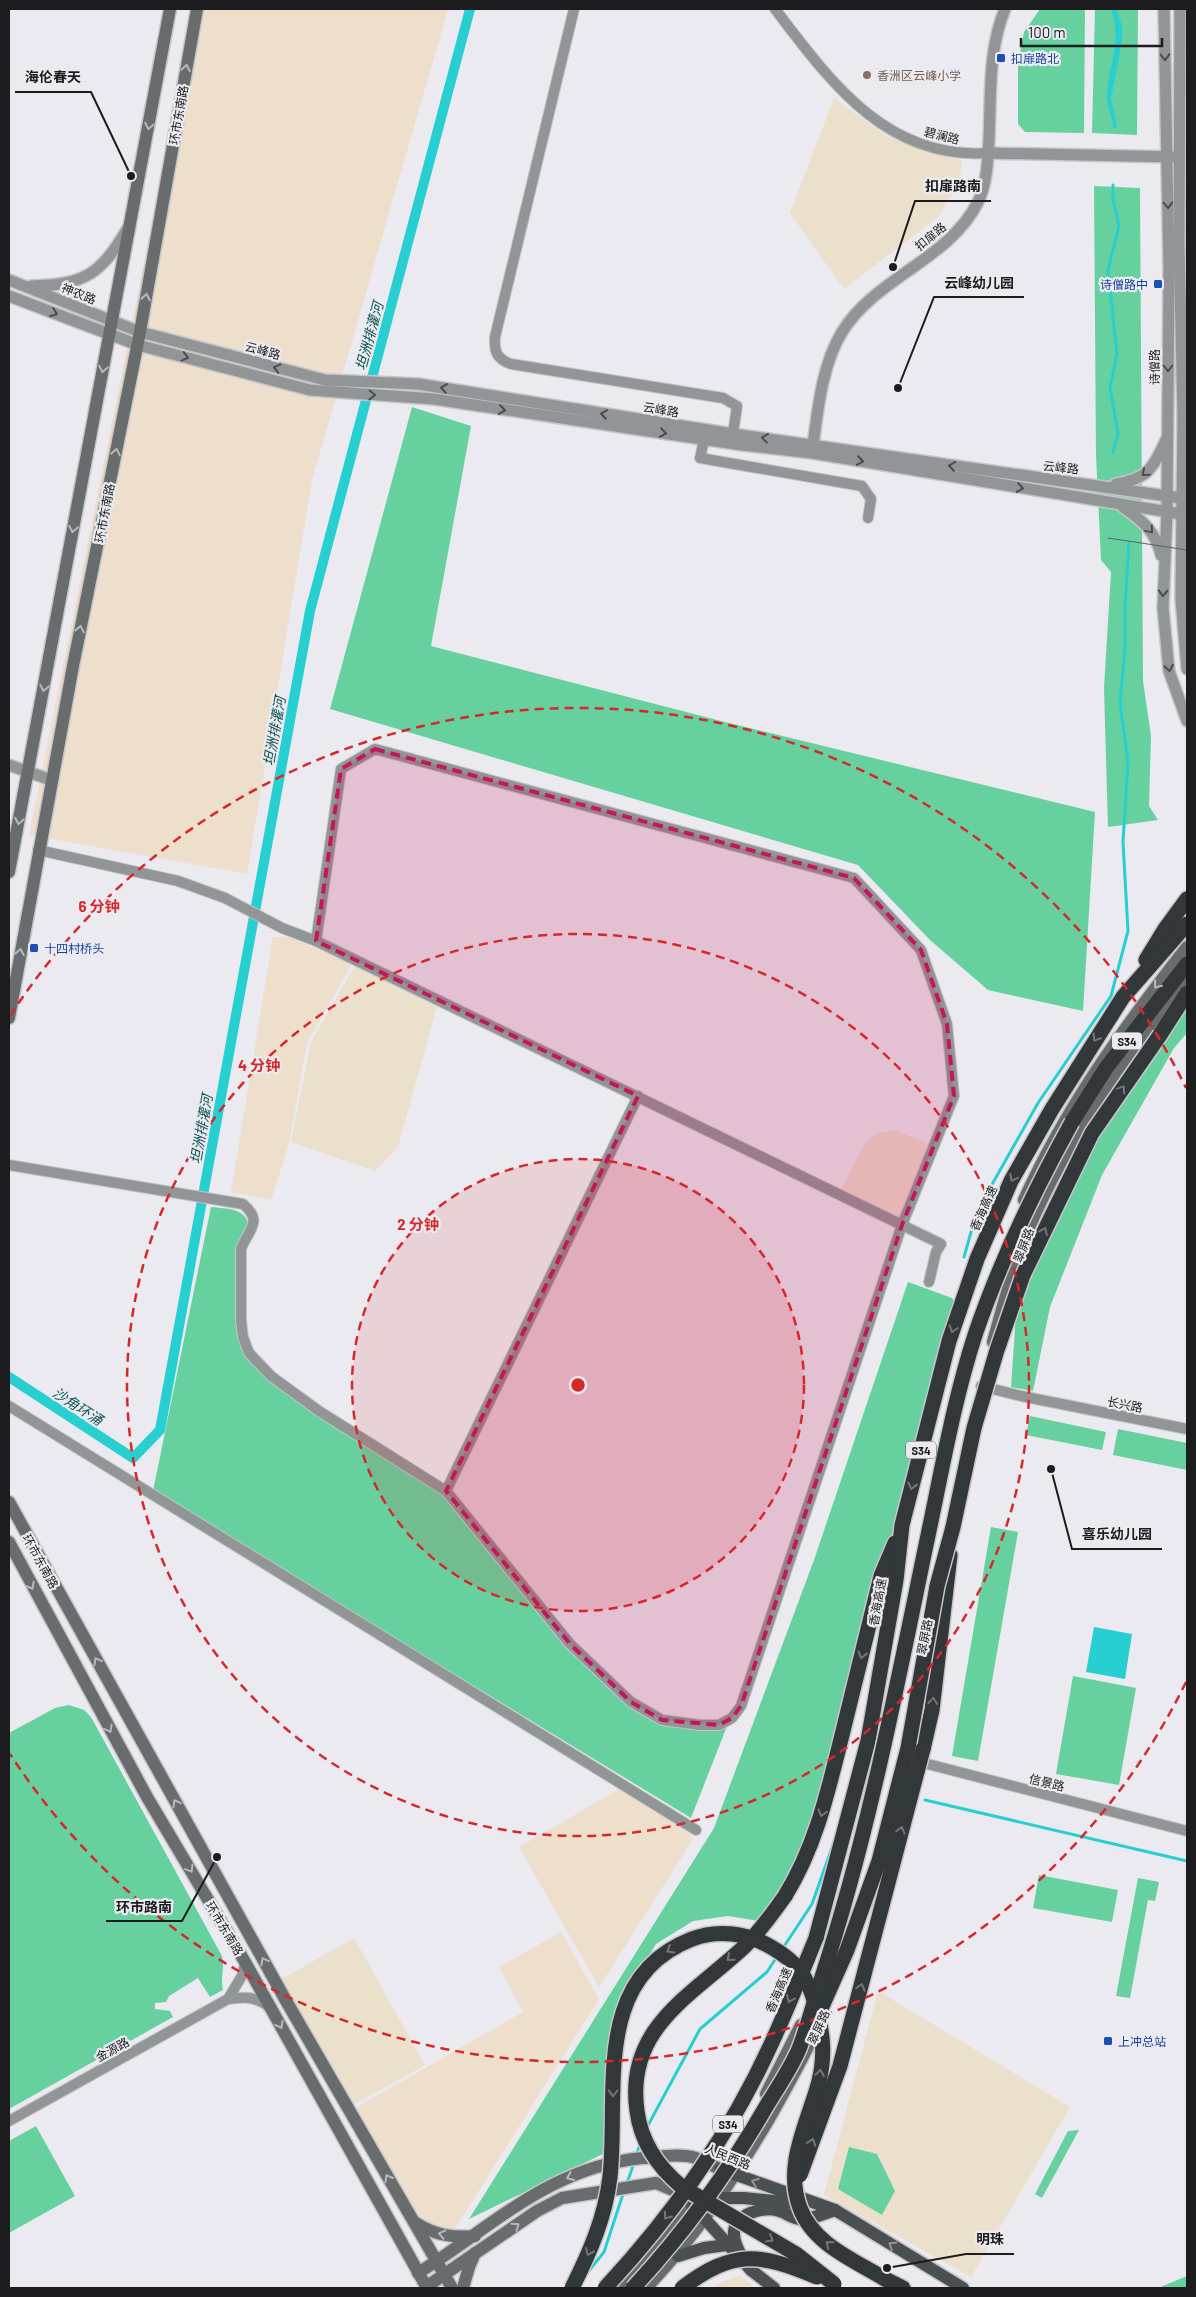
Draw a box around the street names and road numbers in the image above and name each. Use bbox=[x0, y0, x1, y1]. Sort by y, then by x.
street label: 环市东南路 bbox=[166, 84, 190, 146]
street label: 碧澜路 bbox=[923, 124, 961, 146]
street label: 扣扉路 bbox=[912, 219, 948, 253]
street label: 神农路 bbox=[60, 280, 98, 306]
street label: 云峰路 bbox=[244, 339, 282, 361]
street label: 诗僧路 bbox=[1147, 349, 1161, 385]
street label: 云峰路 bbox=[642, 399, 680, 419]
street label: 云峰路 bbox=[1042, 458, 1080, 476]
street label: 环市东南路 bbox=[91, 482, 117, 544]
road number: S34 bbox=[1112, 1032, 1142, 1050]
street label: 香海高速 bbox=[967, 1183, 999, 1233]
street label: 翠屏路 bbox=[1010, 1226, 1036, 1264]
street label: 长兴路 bbox=[1106, 1394, 1144, 1414]
road number: S34 bbox=[906, 1442, 936, 1458]
street label: 环市东南路 bbox=[20, 1531, 62, 1591]
street label: 香海高速 bbox=[866, 1577, 888, 1627]
street label: 翠屏路 bbox=[914, 1618, 934, 1656]
street label: 信景路 bbox=[1028, 1771, 1066, 1793]
street label: 环市东南路 bbox=[204, 1899, 246, 1957]
street label: 香海高速 bbox=[762, 1965, 794, 2015]
street label: 翠屏路 bbox=[804, 2008, 832, 2046]
street label: 金源路 bbox=[93, 2034, 131, 2064]
road number: S34 bbox=[713, 2116, 743, 2132]
street label: 人民西路 bbox=[703, 2141, 753, 2171]

